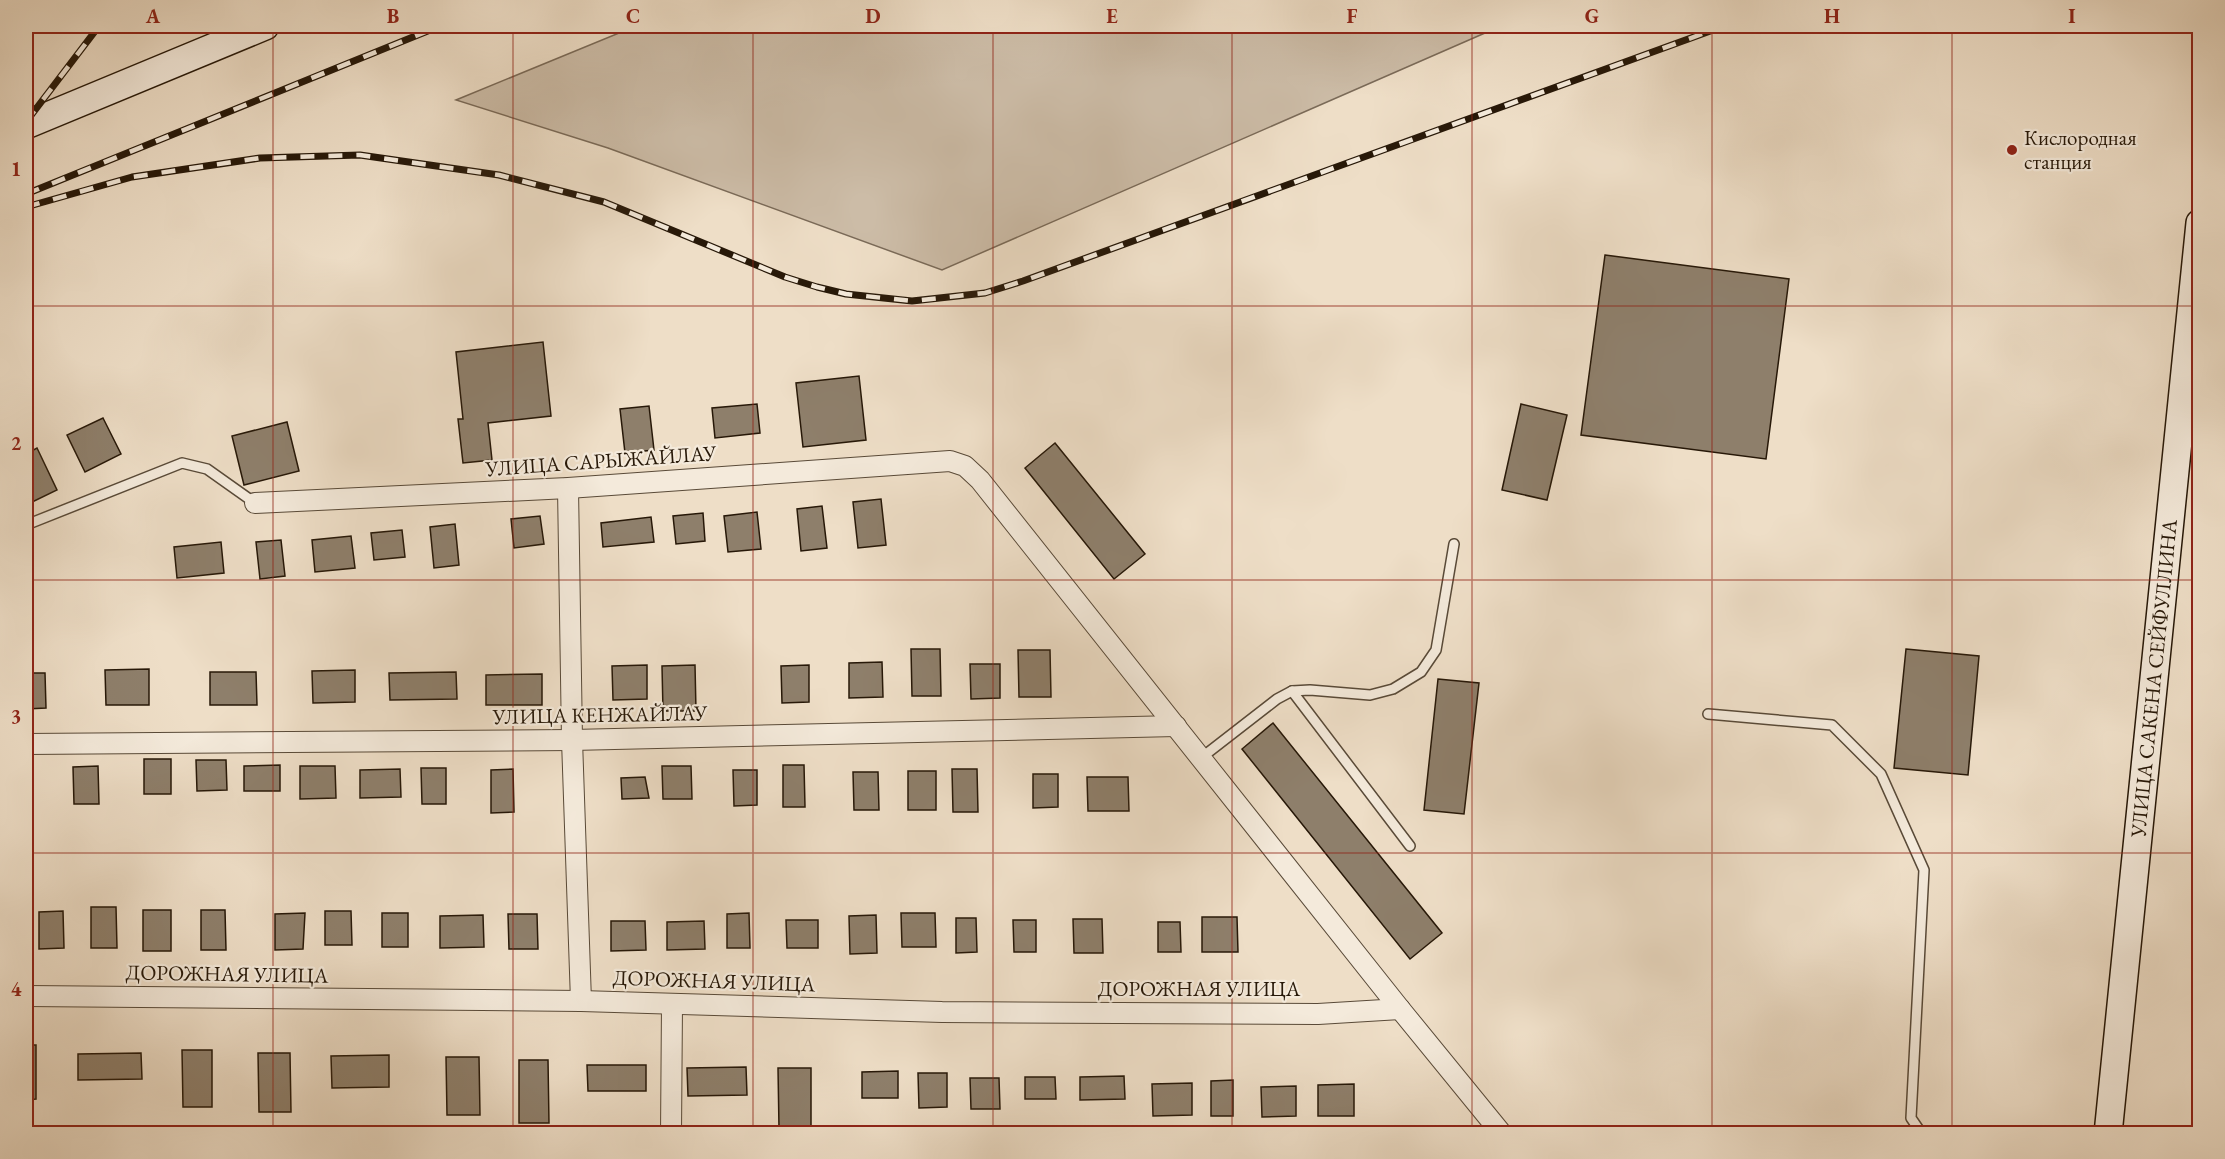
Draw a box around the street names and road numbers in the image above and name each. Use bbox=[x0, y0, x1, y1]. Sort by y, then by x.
street label: УЛИЦА САРЫЖАЙЛАУ bbox=[484, 439, 718, 482]
street label: УЛИЦА САКЕНА СЕЙФУЛЛИНА bbox=[2124, 517, 2183, 840]
street label: УЛИЦА КЕНЖАЙЛАУ bbox=[491, 699, 708, 730]
street label: ДОРОЖНАЯ УЛИЦА bbox=[125, 958, 329, 989]
street label: ДОРОЖНАЯ УЛИЦА bbox=[612, 963, 816, 998]
street label: ДОРОЖНАЯ УЛИЦА bbox=[1098, 975, 1301, 1002]

